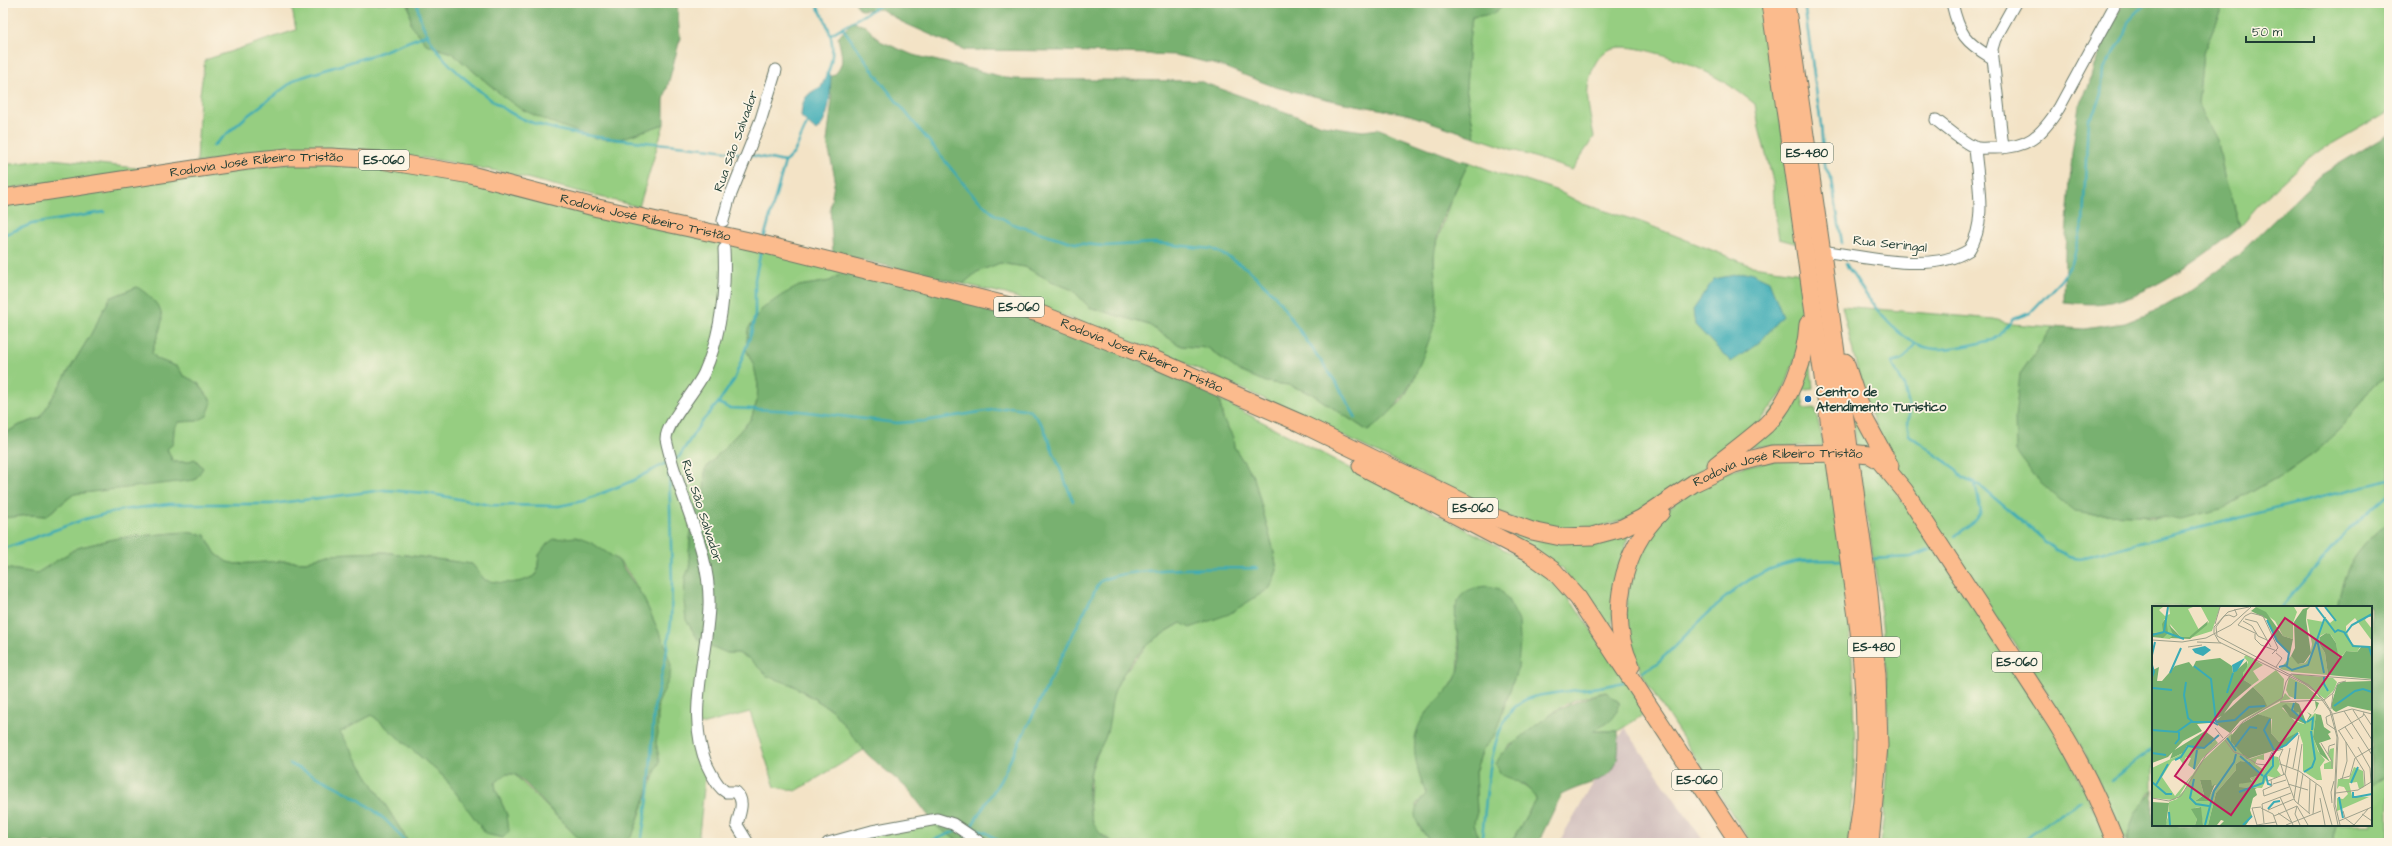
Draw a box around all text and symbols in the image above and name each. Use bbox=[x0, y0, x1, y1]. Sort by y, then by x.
scale bar bbox=[2246, 18, 2314, 44]
text: 50 m bbox=[2252, 24, 2283, 41]
street label: Rua São Salvador bbox=[709, 88, 763, 194]
road number: ES-480 bbox=[1781, 143, 1833, 163]
street label: Rodovia José Ribeiro Tristão bbox=[169, 148, 344, 182]
road number: ES-060 bbox=[359, 150, 409, 170]
street label: Rodovia José Ribeiro Tristão bbox=[558, 190, 733, 246]
street label: Rua Seringal bbox=[1852, 231, 1928, 258]
road number: ES-060 bbox=[994, 297, 1044, 317]
street label: Rodovia José Ribeiro Tristão bbox=[1058, 314, 1226, 398]
place label: Centro de Atendimento Turistico bbox=[1816, 383, 1947, 416]
marker: Centro de Atendimento Turistico bbox=[1803, 394, 1813, 404]
street label: Rodovia José Ribeiro Tristão bbox=[1690, 444, 1864, 491]
street label: Rua São Salvador bbox=[677, 457, 727, 565]
road number: ES-060 bbox=[1448, 498, 1498, 518]
inset map bbox=[2152, 606, 2372, 826]
road number: ES-480 bbox=[1848, 637, 1900, 657]
road number: ES-060 bbox=[1992, 652, 2042, 672]
road number: ES-060 bbox=[1672, 770, 1722, 790]

